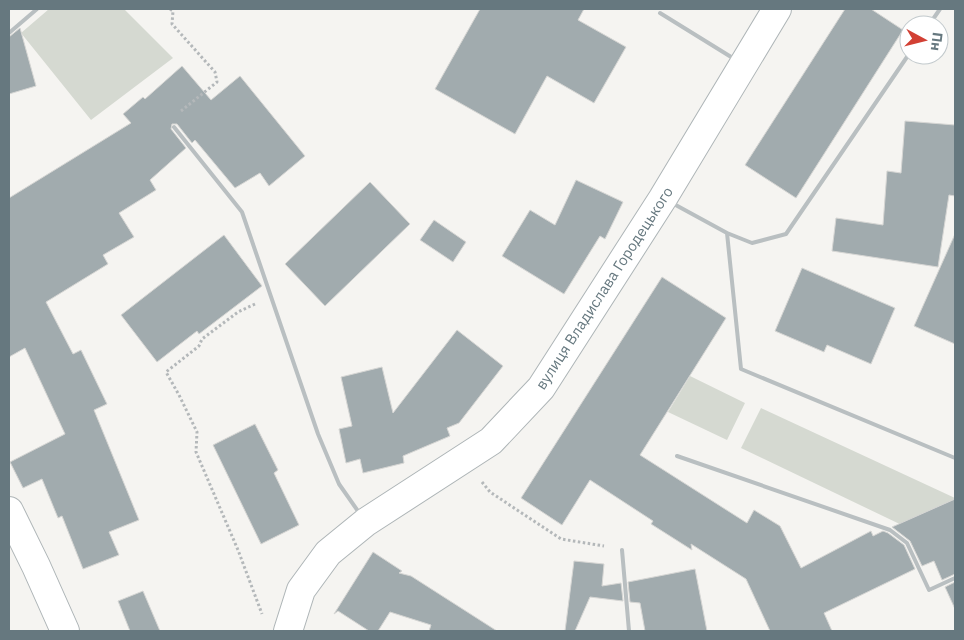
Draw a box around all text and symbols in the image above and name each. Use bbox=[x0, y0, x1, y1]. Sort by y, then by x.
north arrow bbox=[899, 15, 949, 65]
text: Пн bbox=[927, 31, 947, 52]
street label: вулиця Владислава Городецького bbox=[531, 183, 677, 393]

